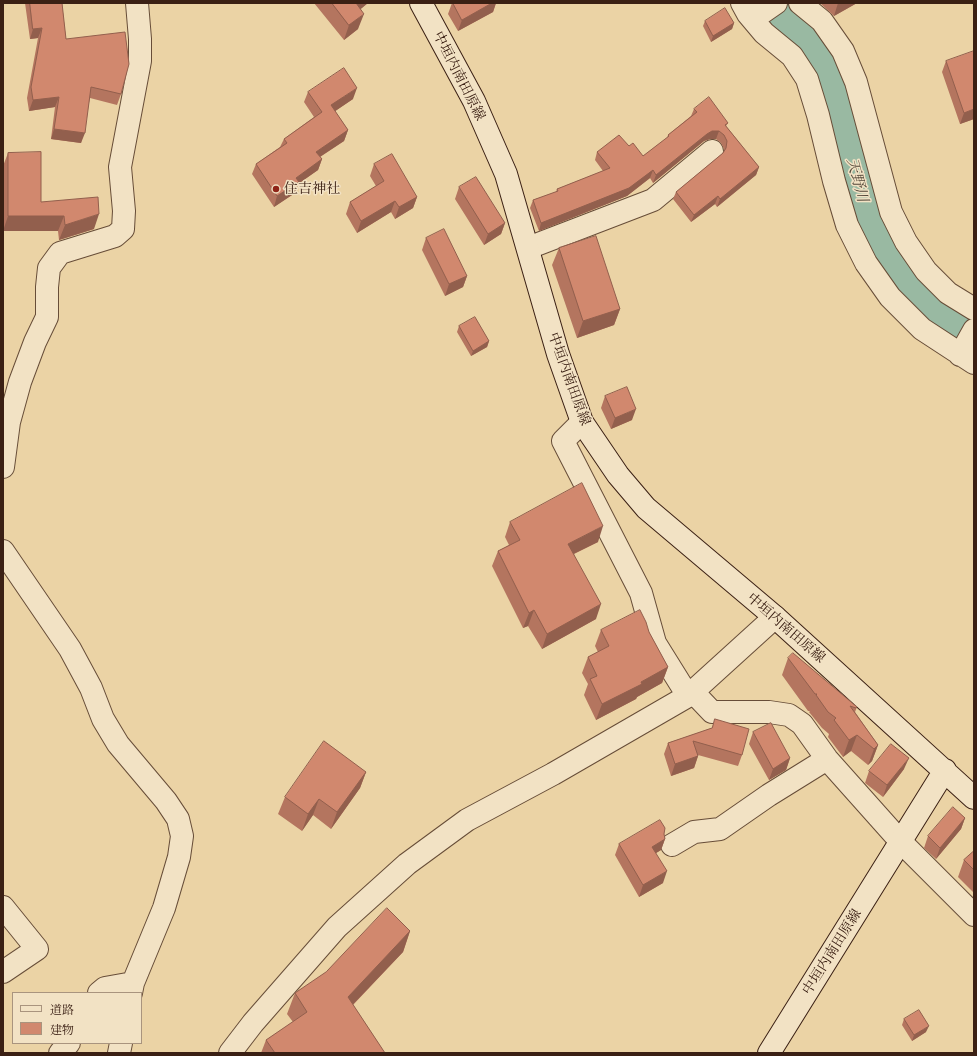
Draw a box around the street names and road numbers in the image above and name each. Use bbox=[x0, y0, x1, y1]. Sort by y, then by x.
street label: 中垣内南田原線 bbox=[429, 29, 489, 123]
street label: 中垣内南田原線 bbox=[544, 330, 594, 428]
street label: 中垣内南田原線 bbox=[744, 590, 828, 666]
street label: 中垣内南田原線 bbox=[799, 906, 865, 998]

